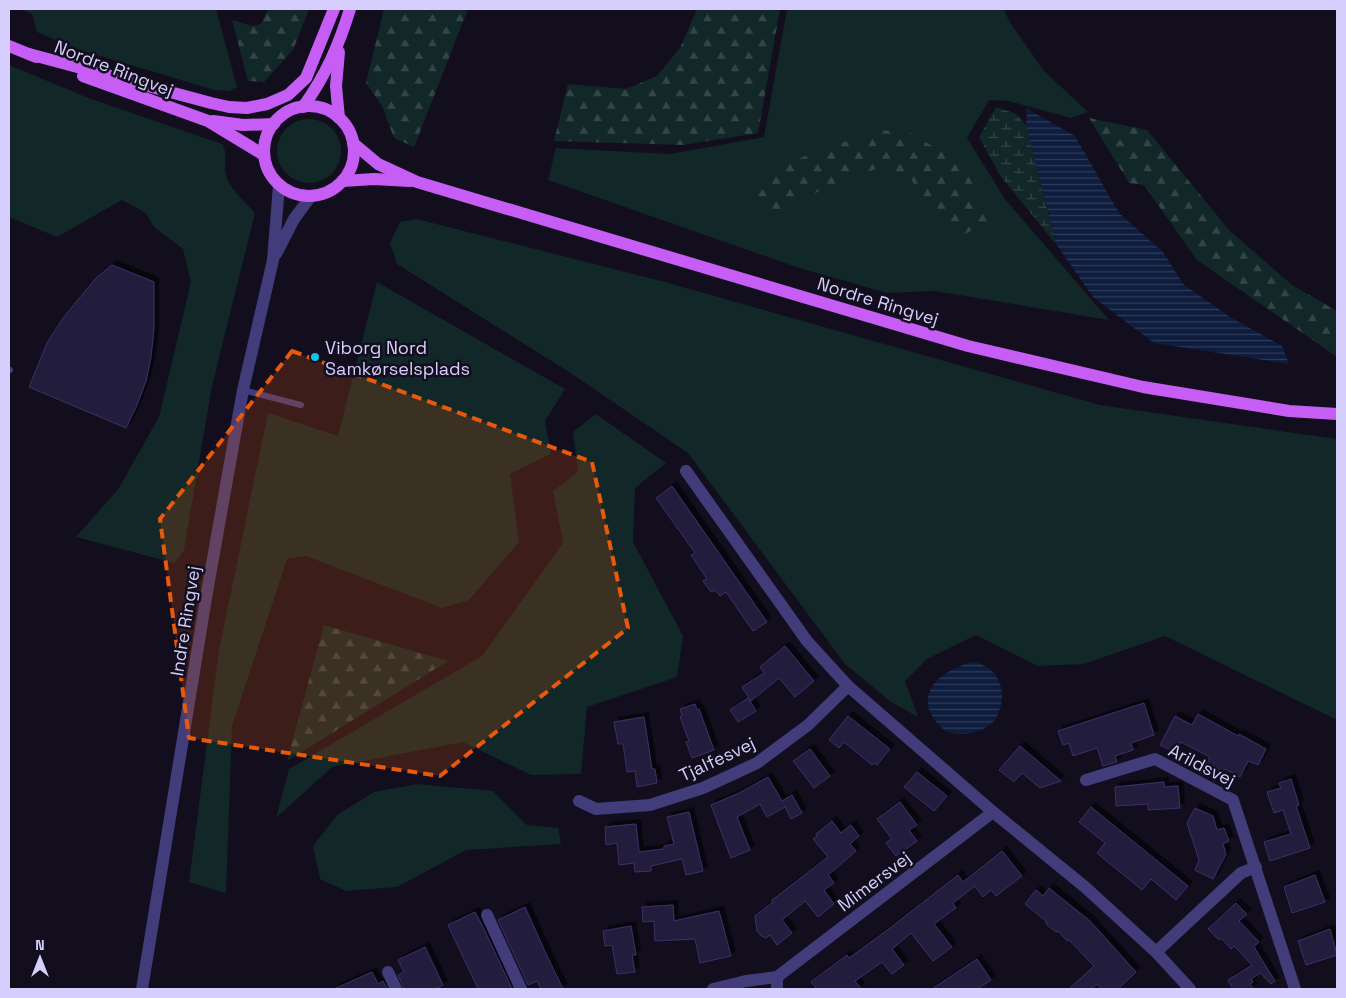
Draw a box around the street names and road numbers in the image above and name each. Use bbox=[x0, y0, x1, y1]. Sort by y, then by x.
street label: Nordre Ringvej bbox=[51, 35, 177, 101]
street label: Nordre Ringvej bbox=[815, 272, 941, 330]
street label: Indre Ringvej bbox=[165, 564, 205, 678]
street label: Tjalfesvej bbox=[675, 731, 759, 787]
street label: Arildsvej bbox=[1165, 738, 1239, 792]
street label: Mimersvej bbox=[833, 846, 915, 916]

